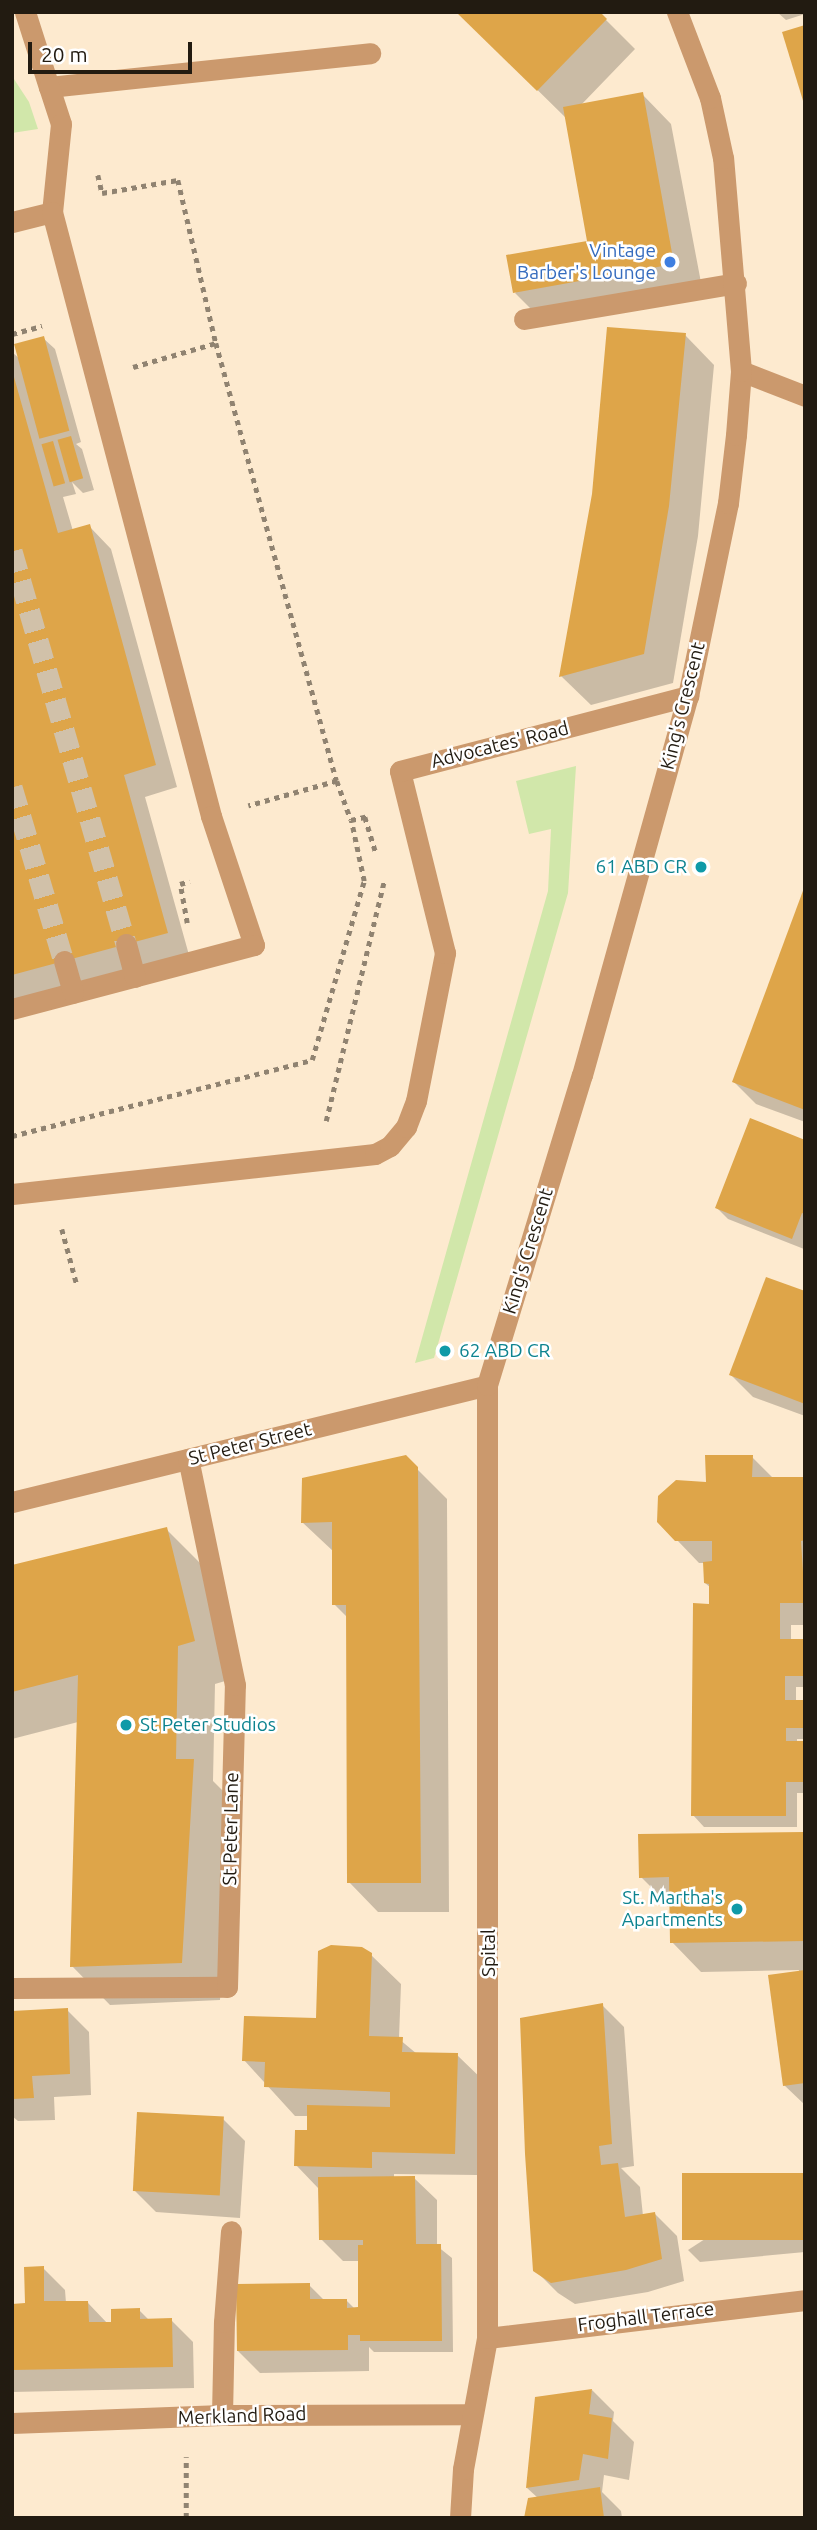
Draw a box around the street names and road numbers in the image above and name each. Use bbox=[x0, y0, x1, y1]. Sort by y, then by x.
street label: King's Crescent bbox=[656, 640, 710, 772]
street label: Advocates' Road bbox=[429, 717, 571, 773]
street label: King's Crescent bbox=[498, 1185, 558, 1317]
street label: St Peter Street bbox=[186, 1418, 314, 1470]
street label: St Peter Lane bbox=[219, 1772, 243, 1886]
street label: Spital bbox=[478, 1929, 500, 1977]
street label: Froghall Terrace bbox=[576, 2297, 716, 2337]
street label: Merkland Road bbox=[177, 2402, 307, 2430]

